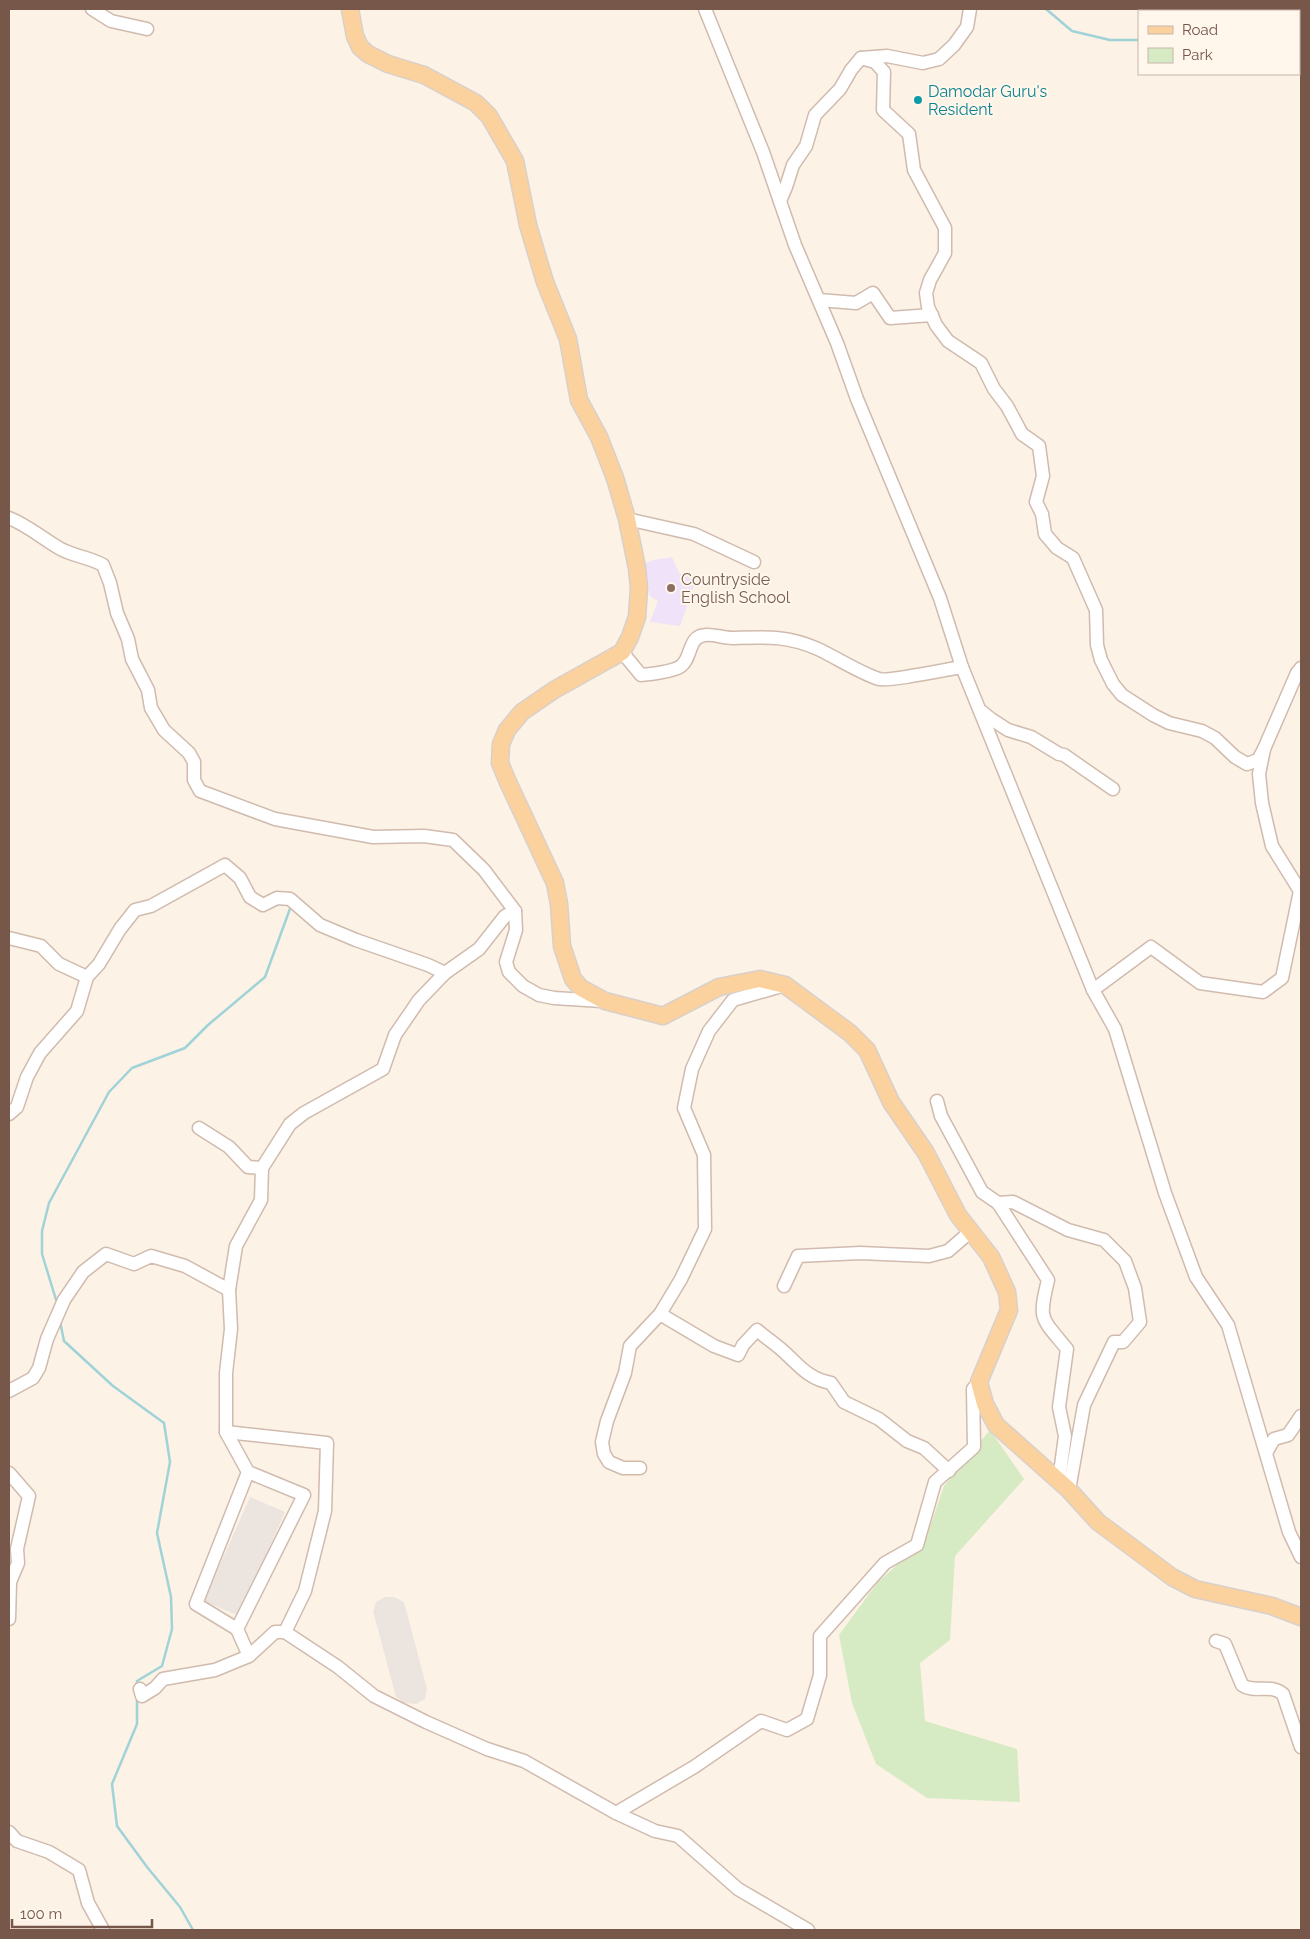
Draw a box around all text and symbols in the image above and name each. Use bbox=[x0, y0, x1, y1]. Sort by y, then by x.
legend bbox=[1138, 10, 1300, 75]
text: Road bbox=[1182, 21, 1218, 39]
text: Park bbox=[1182, 46, 1213, 64]
place label: Damodar Guru's Resident bbox=[928, 82, 1047, 119]
marker: Damodar Guru's Resident bbox=[912, 94, 924, 106]
place label: Countryside English School bbox=[681, 570, 791, 607]
marker: Countryside English School bbox=[665, 582, 677, 594]
scale bar bbox=[12, 1896, 152, 1928]
text: 100 m bbox=[20, 1905, 62, 1923]

